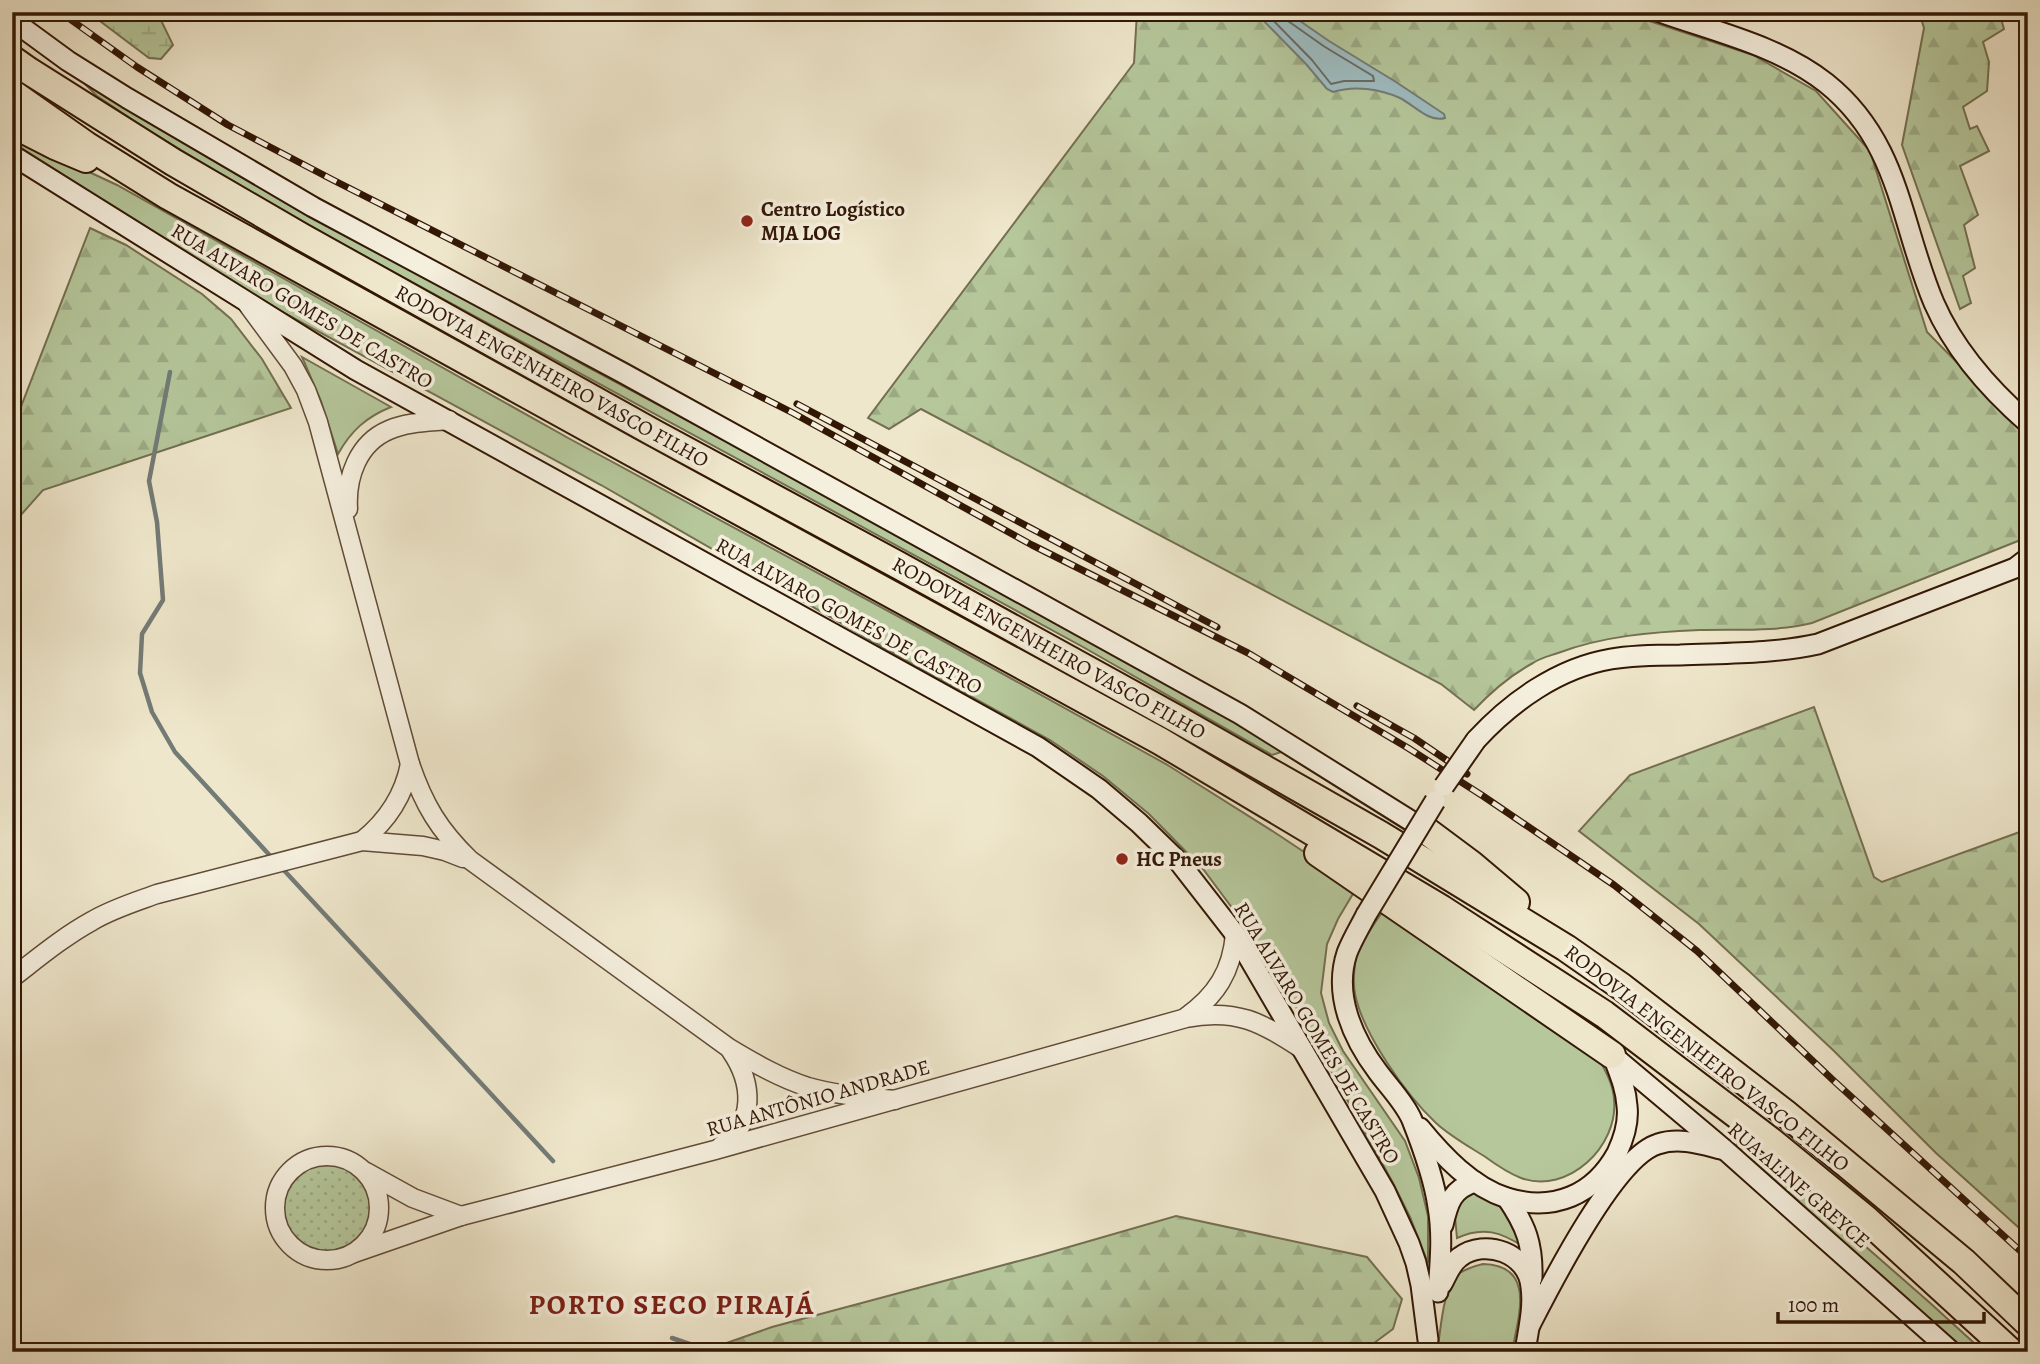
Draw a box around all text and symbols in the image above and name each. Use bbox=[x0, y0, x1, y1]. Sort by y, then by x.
place label: Centro Logístico MJA LOG bbox=[761, 195, 905, 247]
marker: Centro Logístico MJA LOG bbox=[739, 213, 755, 229]
street label: RUA ALVARO GOMES DE CASTRO bbox=[166, 216, 438, 396]
street label: RODOVIA ENGENHEIRO VASCO FILHO bbox=[390, 278, 714, 474]
street label: RUA ALVARO GOMES DE CASTRO bbox=[711, 531, 987, 701]
street label: RODOVIA ENGENHEIRO VASCO FILHO bbox=[887, 550, 1211, 746]
place label: HC Pneus bbox=[1136, 845, 1222, 873]
marker: HC Pneus bbox=[1114, 851, 1130, 867]
street label: RUA ALVARO GOMES DE CASTRO bbox=[1227, 897, 1407, 1169]
street label: RODOVIA ENGENHEIRO VASCO FILHO bbox=[1559, 938, 1855, 1178]
street label: RUA ANTÔNIO ANDRADE bbox=[703, 1053, 933, 1143]
street label: RUA ALINE GREYCE bbox=[1722, 1115, 1876, 1255]
scale bar bbox=[1778, 1280, 1984, 1324]
district label: PORTO SECO PIRAJÁ bbox=[529, 1286, 815, 1324]
text: 100 m bbox=[1788, 1291, 1839, 1319]

